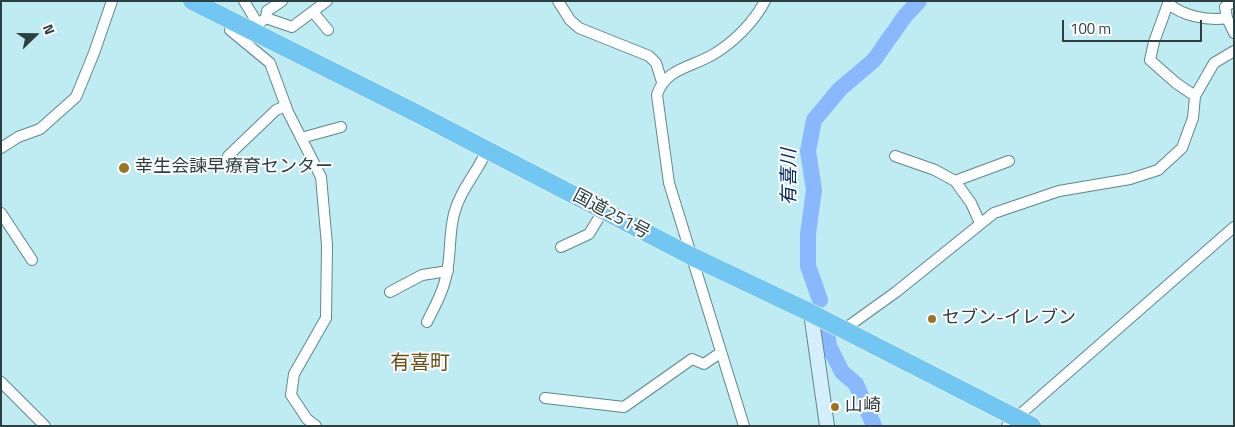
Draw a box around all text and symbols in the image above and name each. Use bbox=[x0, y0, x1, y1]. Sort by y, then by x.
north arrow bbox=[10, 10, 60, 60]
scale bar bbox=[1065, 10, 1205, 42]
text: 100 m bbox=[1070, 17, 1111, 40]
text: N bbox=[38, 21, 61, 38]
water label: 有喜川 bbox=[779, 149, 801, 205]
place label: 幸生会諫早療育センター bbox=[135, 157, 333, 179]
marker: 幸生会諫早療育センター bbox=[117, 161, 131, 175]
street label: 国道251号 bbox=[569, 186, 653, 244]
place label: セブン-イレブン bbox=[942, 308, 1076, 330]
marker: セブン-イレブン bbox=[926, 313, 938, 325]
district label: 有喜町 bbox=[390, 352, 450, 376]
place label: 山崎 bbox=[845, 396, 881, 418]
marker: 山崎 bbox=[829, 401, 841, 413]

